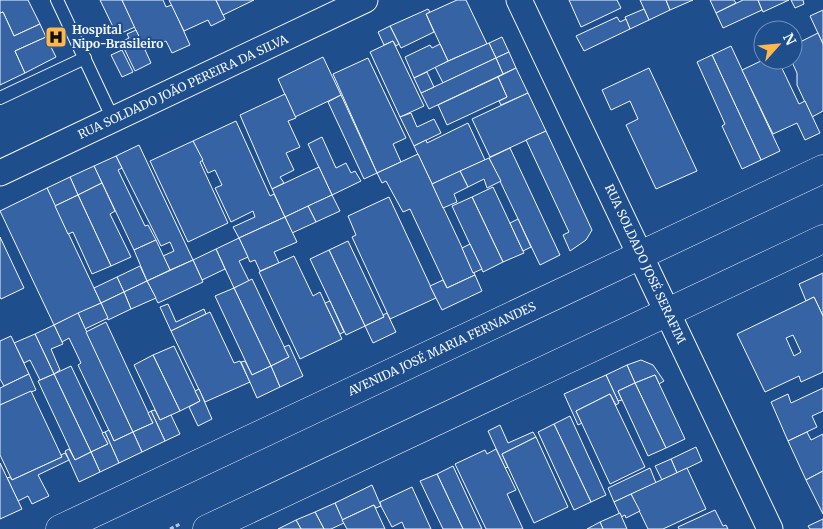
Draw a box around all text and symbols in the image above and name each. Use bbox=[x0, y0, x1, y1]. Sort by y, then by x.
north arrow bbox=[753, 20, 803, 70]
place label: Hospital Nipo-Brasileiro bbox=[72, 22, 163, 51]
hospital icon: Hospital Nipo-Brasileiro bbox=[44, 25, 68, 49]
text: N bbox=[779, 30, 800, 48]
street label: RUA SOLDADO JOÃO PEREIRA DA SILVA bbox=[75, 31, 291, 142]
street label: RUA SOLDADO JOSÉ SERAFIM bbox=[602, 182, 689, 346]
street label: AVENIDA JOSÉ MARIA FERNANDES bbox=[344, 298, 538, 399]

